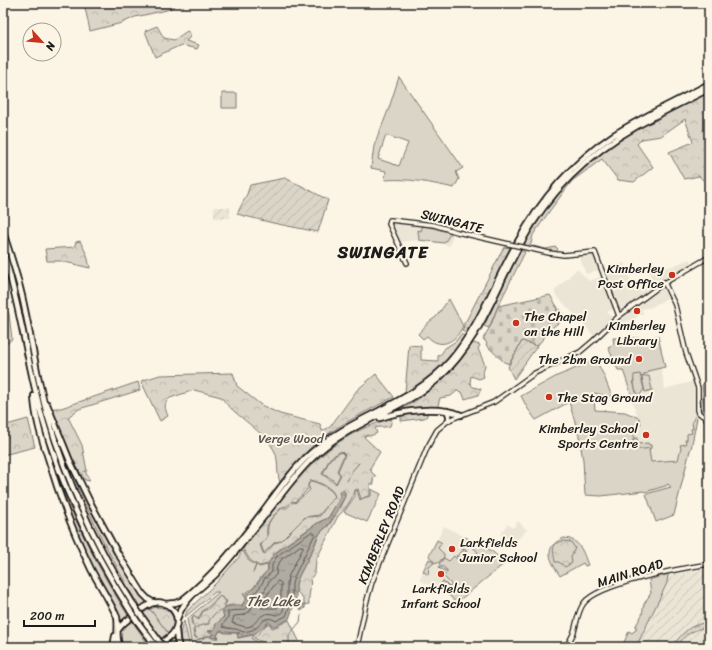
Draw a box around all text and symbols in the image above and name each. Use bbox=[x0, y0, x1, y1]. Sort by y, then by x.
north arrow bbox=[22, 22, 62, 62]
text: N bbox=[40, 38, 61, 54]
street label: SWINGATE bbox=[419, 202, 486, 240]
district label: SWINGATE bbox=[337, 237, 429, 267]
place label: Kimberley Post Office bbox=[598, 257, 664, 295]
marker: Kimberley Post Office bbox=[667, 270, 677, 280]
place label: The Chapel on the Hill bbox=[524, 305, 587, 343]
marker: Kimberley Library bbox=[632, 306, 642, 316]
place label: Kimberley Library bbox=[608, 314, 666, 352]
marker: The Chapel on the Hill bbox=[511, 318, 521, 328]
place label: The 2bm Ground bbox=[538, 348, 632, 371]
marker: The 2bm Ground bbox=[634, 354, 644, 364]
place label: The Stag Ground bbox=[557, 386, 653, 409]
marker: The Stag Ground bbox=[544, 392, 554, 402]
place label: Kimberley School Sports Centre bbox=[539, 417, 638, 455]
park label: Verge Wood bbox=[258, 427, 325, 450]
marker: Kimberley School Sports Centre bbox=[641, 430, 651, 440]
street label: KIMBERLEY ROAD bbox=[351, 482, 411, 588]
place label: Larkfields Junior School bbox=[459, 531, 537, 569]
marker: Larkfields Junior School bbox=[447, 544, 457, 554]
street label: MAIN ROAD bbox=[594, 552, 666, 594]
marker: Larkfields Infant School bbox=[436, 569, 446, 579]
place label: Larkfields Infant School bbox=[401, 577, 481, 615]
water label: The Lake bbox=[246, 589, 301, 614]
scale bar bbox=[24, 602, 95, 628]
text: 200 m bbox=[30, 605, 64, 627]

